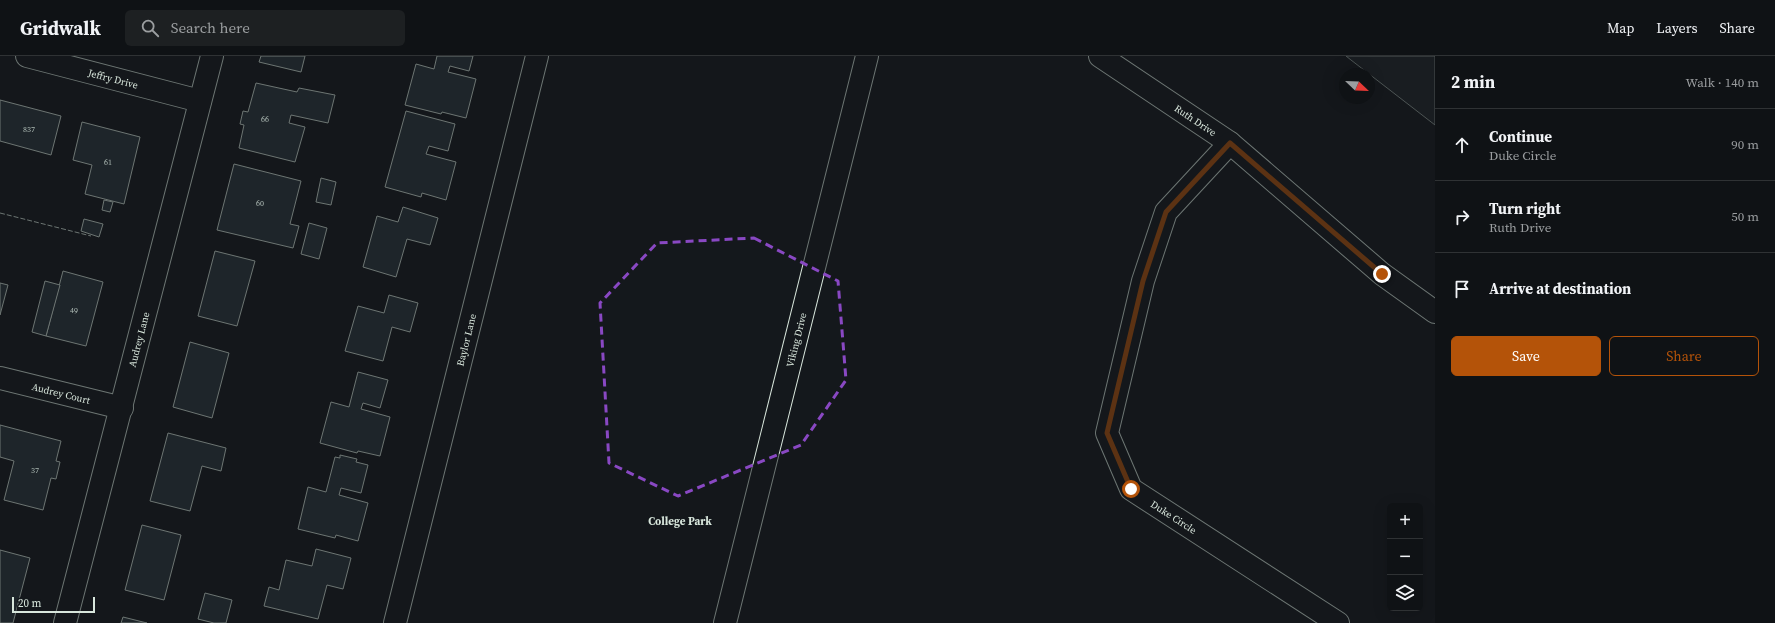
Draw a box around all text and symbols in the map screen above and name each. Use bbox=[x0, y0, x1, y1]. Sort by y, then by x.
search box bbox=[125, 10, 405, 46]
text: Gridwalk bbox=[20, 15, 101, 41]
icon: search bbox=[139, 17, 161, 39]
text: Search here bbox=[171, 17, 250, 38]
text: Map bbox=[1607, 18, 1634, 38]
text: Layers bbox=[1656, 18, 1698, 38]
text: Share bbox=[1720, 18, 1755, 38]
street label: Jeffry Drive bbox=[86, 65, 140, 91]
north arrow bbox=[1339, 68, 1375, 104]
text: 2 min bbox=[1451, 70, 1495, 94]
text: Walk · 140 m bbox=[1686, 74, 1759, 91]
street label: Ruth Drive bbox=[1172, 101, 1219, 139]
house number: 66 bbox=[261, 114, 269, 125]
house number: 837 bbox=[23, 124, 35, 135]
text: Continue bbox=[1489, 126, 1552, 147]
icon: ahead bbox=[1451, 134, 1473, 156]
text: 90 m bbox=[1731, 136, 1759, 153]
text: Duke Circle bbox=[1489, 147, 1556, 164]
house number: 61 bbox=[104, 157, 112, 168]
house number: 60 bbox=[256, 198, 264, 209]
text: Turn right bbox=[1489, 198, 1561, 219]
icon: right bbox=[1451, 206, 1473, 228]
text: 50 m bbox=[1731, 208, 1759, 225]
text: Ruth Drive bbox=[1489, 219, 1551, 236]
route end bbox=[1373, 265, 1391, 283]
icon: arrive bbox=[1451, 278, 1473, 300]
text: Arrive at destination bbox=[1489, 278, 1631, 299]
house number: 49 bbox=[70, 305, 78, 316]
street label: Audrey Lane bbox=[125, 310, 152, 368]
street label: Viking Drive bbox=[783, 311, 809, 368]
street label: Baylor Lane bbox=[453, 312, 479, 367]
button: Save bbox=[1451, 336, 1601, 376]
button: Share bbox=[1609, 336, 1759, 376]
street label: Audrey Court bbox=[31, 380, 92, 407]
house number: 37 bbox=[31, 465, 39, 476]
route start bbox=[1122, 480, 1140, 498]
street label: Duke Circle bbox=[1148, 497, 1199, 536]
map controls bbox=[1387, 503, 1423, 611]
button: + bbox=[1387, 503, 1423, 539]
district label: College Park bbox=[648, 514, 712, 529]
button: − bbox=[1387, 539, 1423, 575]
button: layers bbox=[1387, 575, 1423, 611]
scale bar bbox=[12, 595, 95, 614]
text: 20 m bbox=[18, 596, 41, 611]

